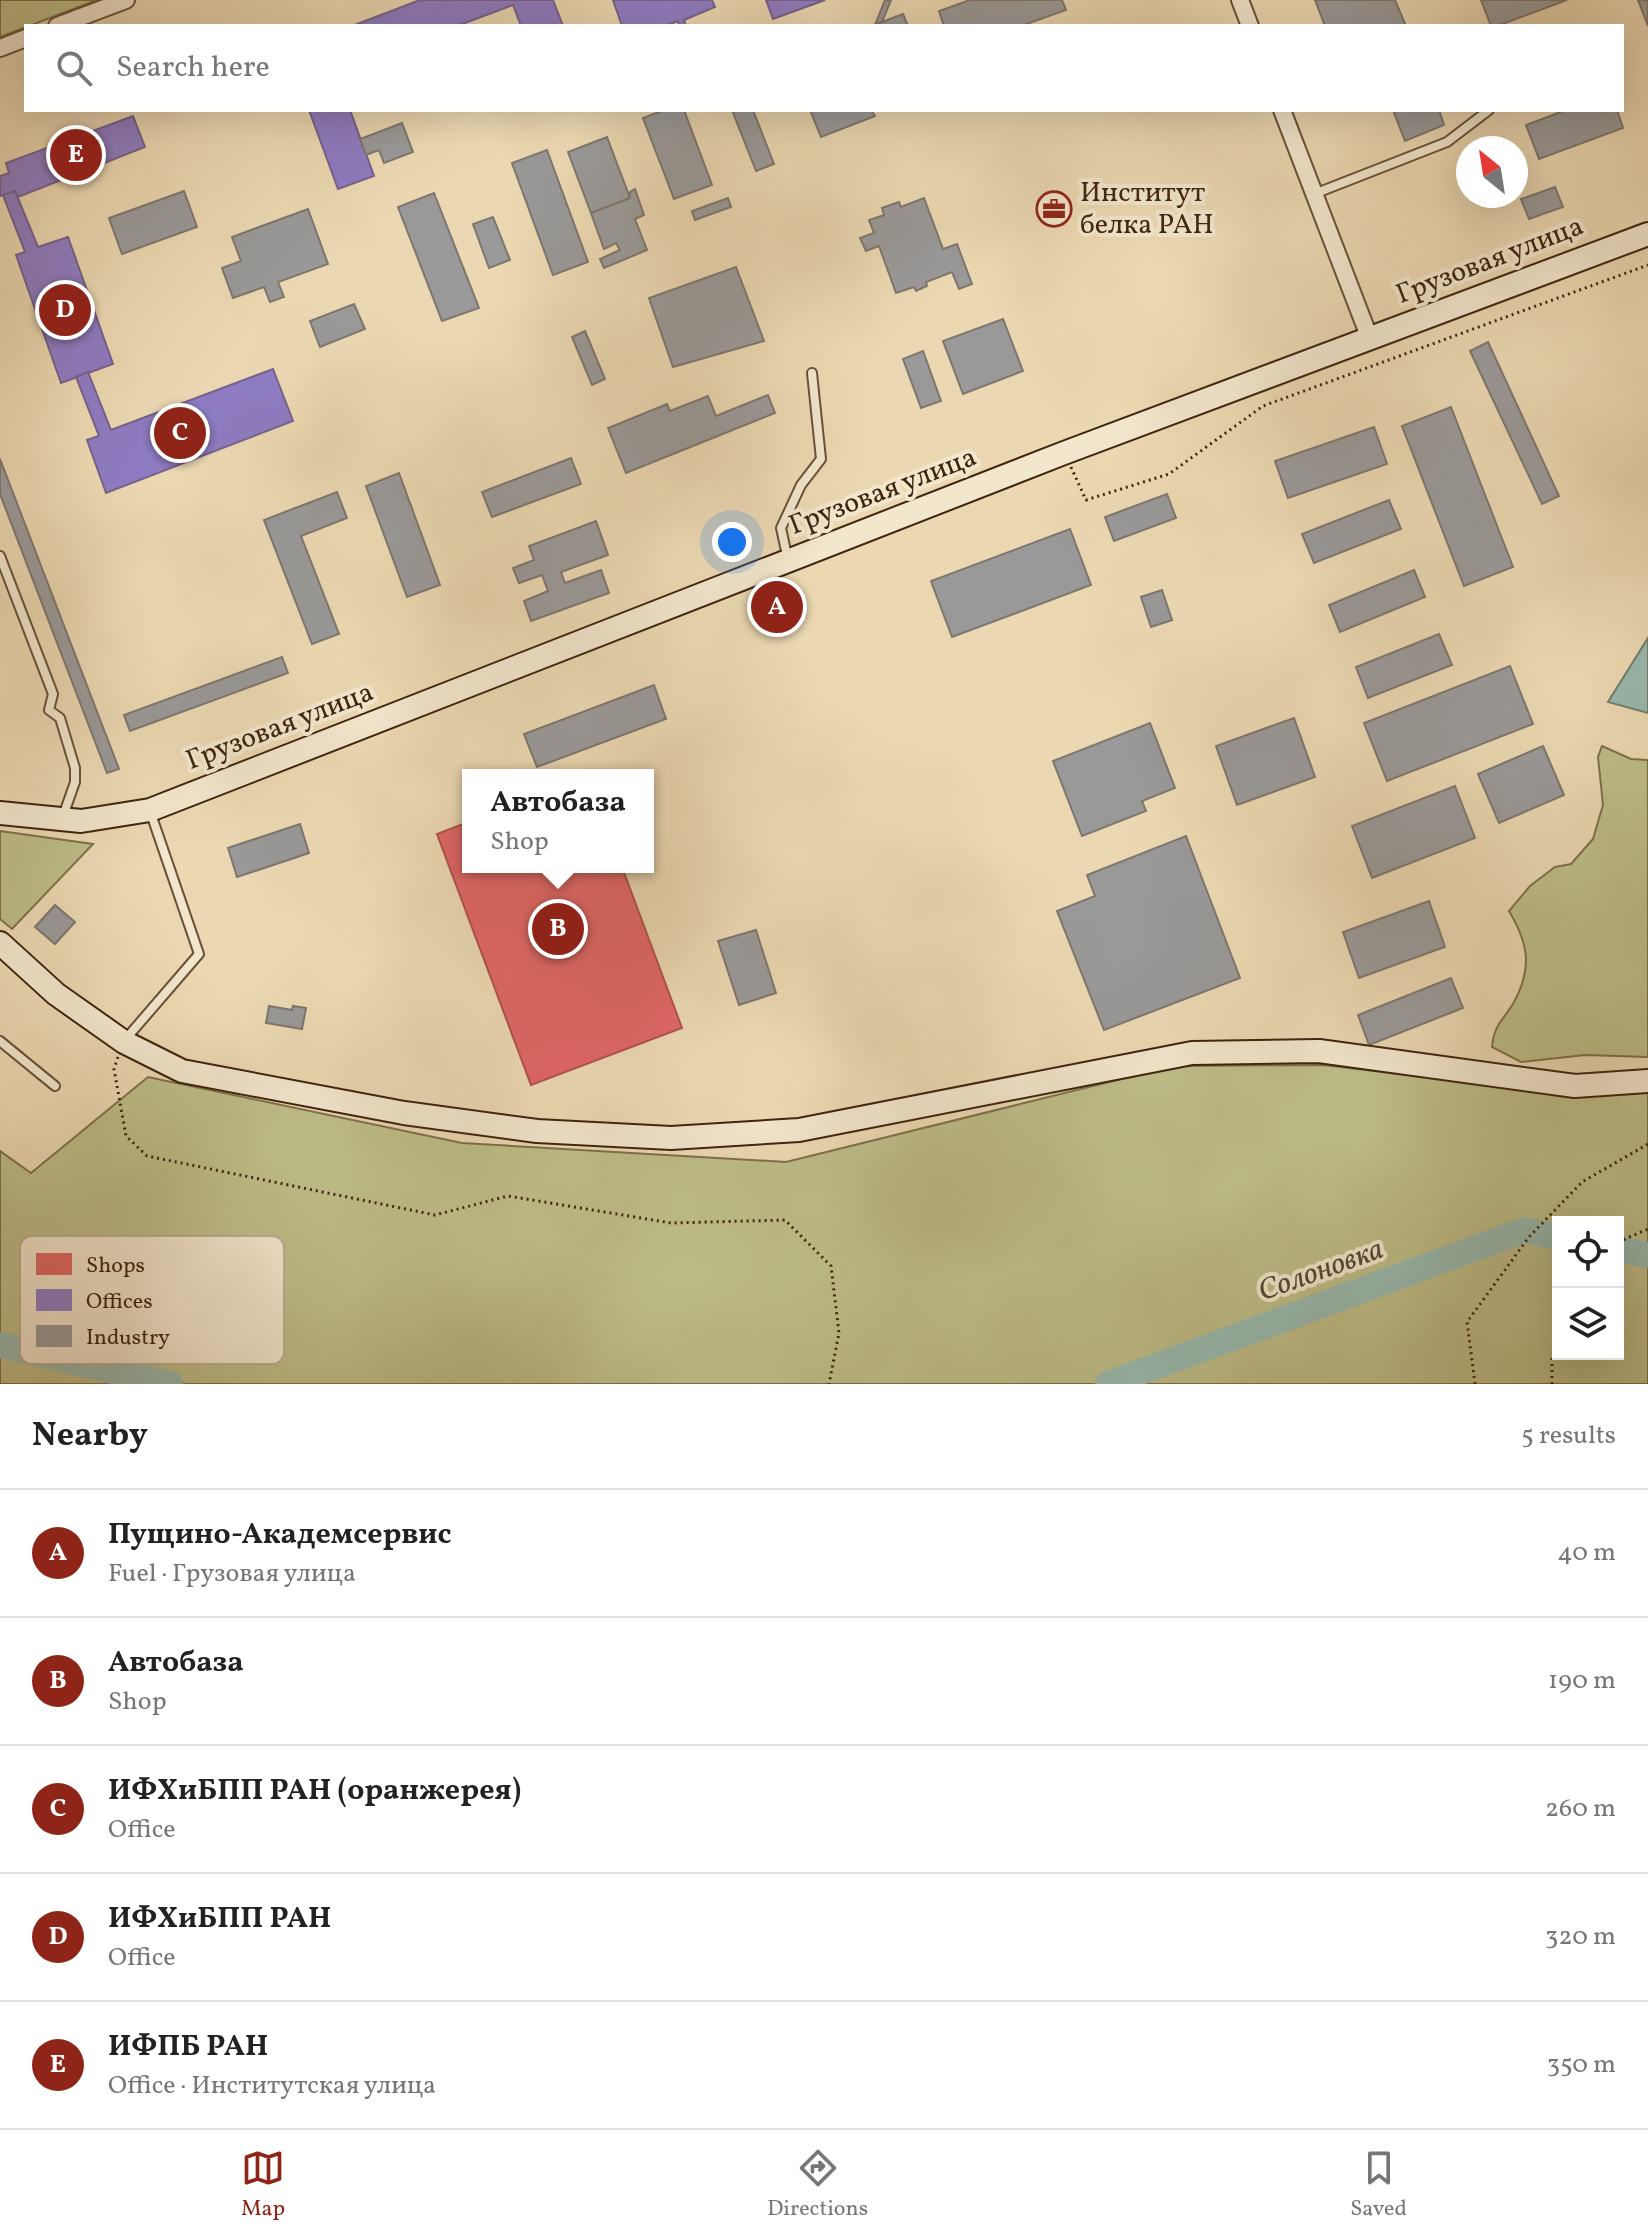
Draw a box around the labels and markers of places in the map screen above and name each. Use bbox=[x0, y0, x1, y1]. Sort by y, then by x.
pin: E bbox=[50, 125, 102, 185]
place label: Институт белка РАН bbox=[1080, 174, 1214, 245]
office icon: Институт белка РАН bbox=[1035, 190, 1073, 228]
pin: D bbox=[39, 280, 91, 340]
pin: C bbox=[154, 403, 206, 463]
pin: A bbox=[751, 577, 803, 637]
pin: B bbox=[532, 899, 584, 959]

